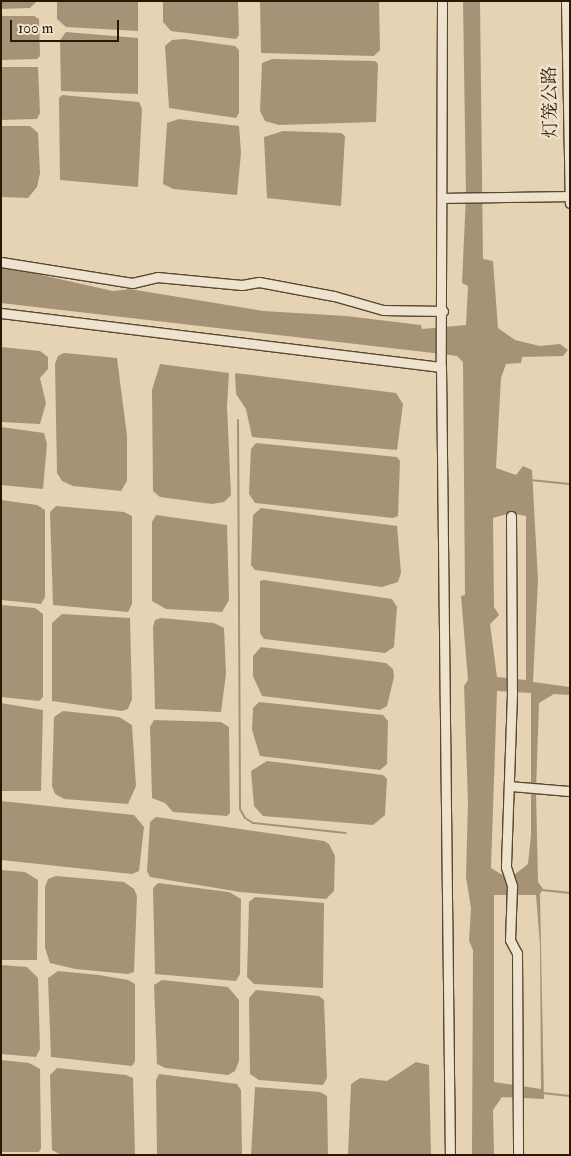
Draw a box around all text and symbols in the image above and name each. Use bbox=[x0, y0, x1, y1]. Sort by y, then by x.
scale bar bbox=[12, 10, 121, 42]
text: 100 m bbox=[18, 19, 53, 38]
street label: 灯笼公路 bbox=[540, 66, 562, 138]

